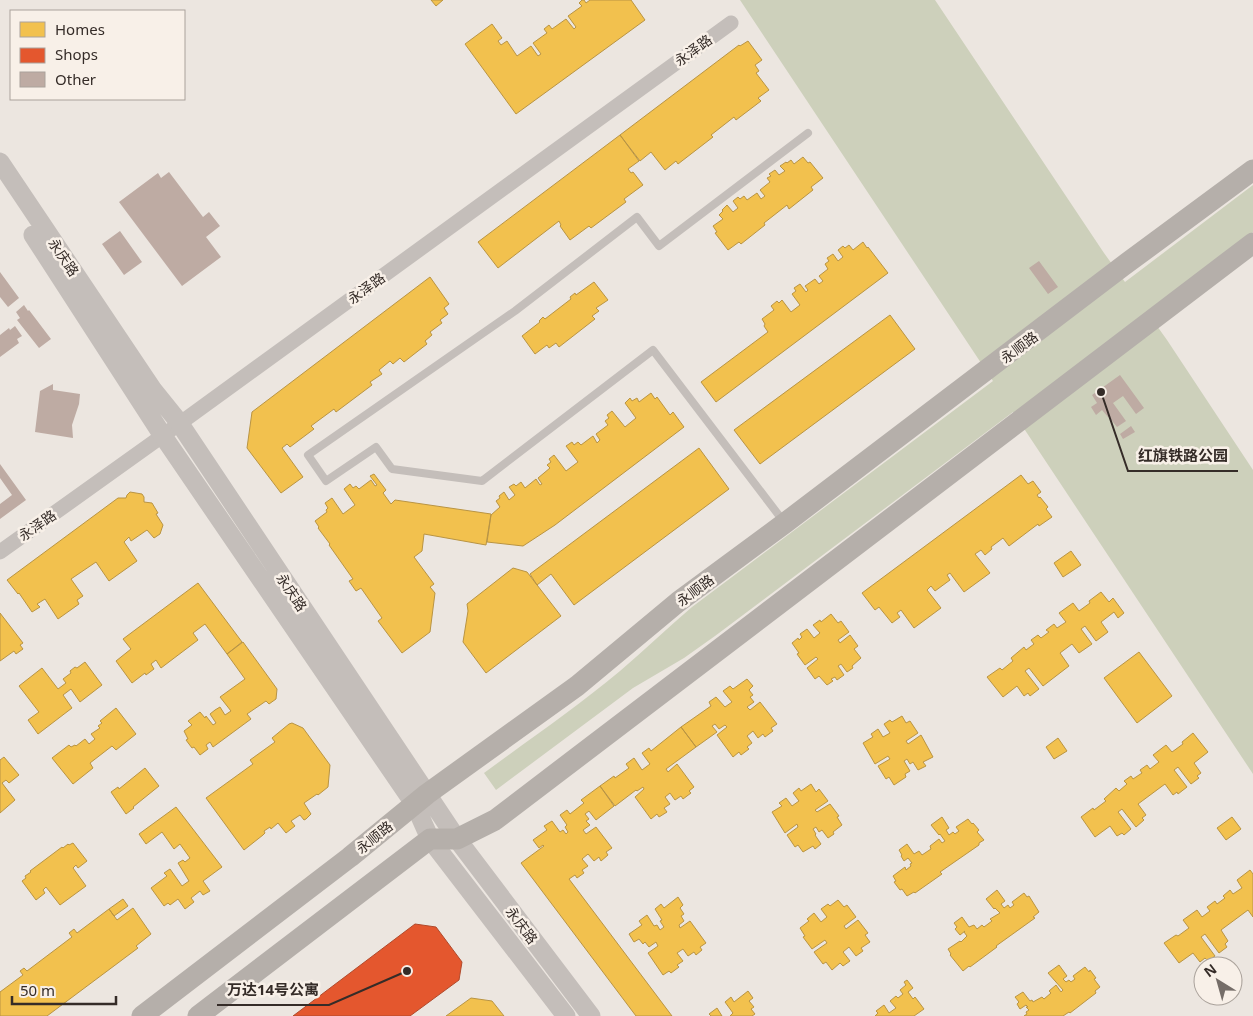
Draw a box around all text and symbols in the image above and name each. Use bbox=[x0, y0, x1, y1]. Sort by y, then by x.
legend bbox=[10, 10, 185, 100]
text: Homes bbox=[55, 19, 105, 39]
street label: 永泽路 bbox=[670, 30, 716, 70]
text: Shops bbox=[55, 44, 98, 64]
text: Other bbox=[55, 69, 96, 89]
street label: 永庆路 bbox=[44, 234, 84, 280]
street label: 永泽路 bbox=[343, 268, 389, 308]
street label: 永顺路 bbox=[997, 327, 1041, 367]
callout: 红旗铁路公园 bbox=[1128, 441, 1238, 471]
text: 红旗铁路公园 bbox=[1138, 445, 1228, 465]
street label: 永泽路 bbox=[14, 505, 60, 545]
street label: 永庆路 bbox=[272, 569, 312, 615]
street label: 永顺路 bbox=[673, 570, 717, 610]
street label: 永顺路 bbox=[352, 816, 396, 858]
street label: 永庆路 bbox=[502, 903, 542, 947]
north arrow bbox=[1193, 956, 1243, 1006]
text: N bbox=[1200, 959, 1220, 981]
scale bar bbox=[12, 974, 116, 1006]
callout: 万达14号公寓 bbox=[217, 975, 329, 1005]
text: 万达14号公寓 bbox=[227, 979, 319, 999]
text: 50 m bbox=[20, 980, 55, 1000]

